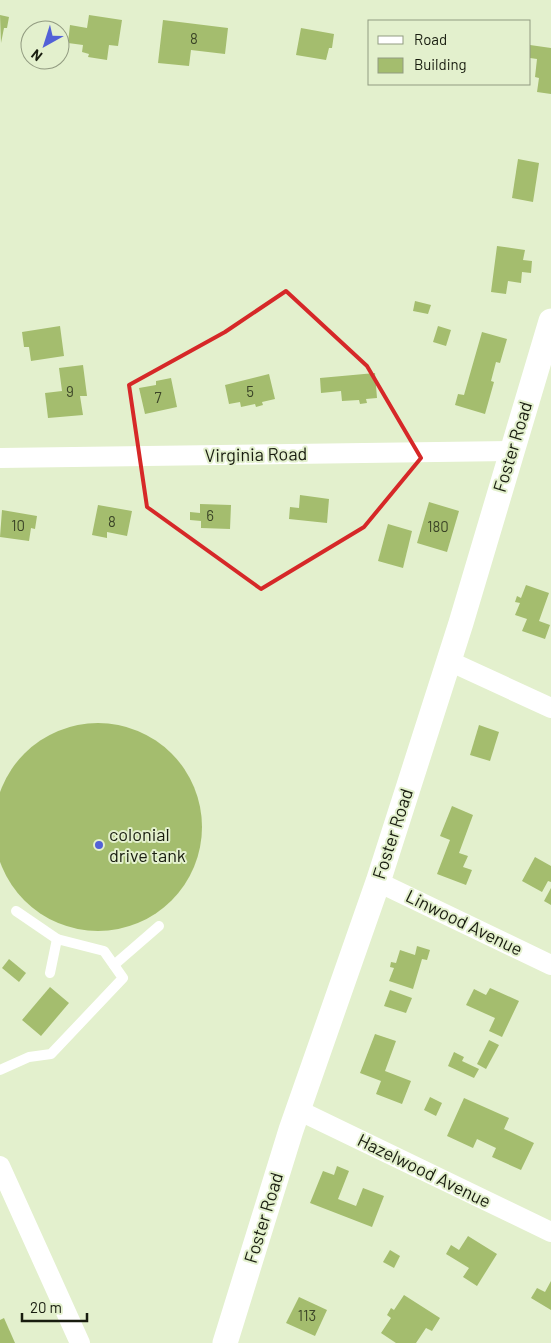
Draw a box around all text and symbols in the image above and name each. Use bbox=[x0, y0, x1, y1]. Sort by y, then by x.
north arrow bbox=[20, 20, 70, 70]
legend bbox=[368, 20, 531, 85]
house number: 8 bbox=[190, 29, 198, 47]
text: Road bbox=[414, 30, 447, 48]
text: N bbox=[28, 46, 45, 65]
text: Building bbox=[414, 55, 467, 73]
house number: 9 bbox=[66, 382, 74, 400]
house number: 5 bbox=[246, 382, 254, 400]
house number: 7 bbox=[154, 388, 162, 406]
street label: Foster Road bbox=[488, 399, 536, 495]
street label: Virginia Road bbox=[204, 442, 307, 466]
house number: 6 bbox=[206, 506, 214, 524]
house number: 8 bbox=[108, 512, 116, 530]
house number: 10 bbox=[11, 516, 25, 534]
house number: 180 bbox=[427, 517, 449, 535]
street label: Foster Road bbox=[367, 786, 417, 882]
place label: colonial drive tank bbox=[109, 823, 186, 866]
marker: colonial drive tank bbox=[93, 839, 105, 851]
street label: Linwood Avenue bbox=[402, 884, 526, 960]
street label: Hazelwood Avenue bbox=[354, 1128, 495, 1212]
street label: Foster Road bbox=[239, 1170, 287, 1266]
scale bar bbox=[22, 1290, 88, 1322]
text: 20 m bbox=[30, 1298, 62, 1316]
house number: 113 bbox=[298, 1306, 316, 1324]

